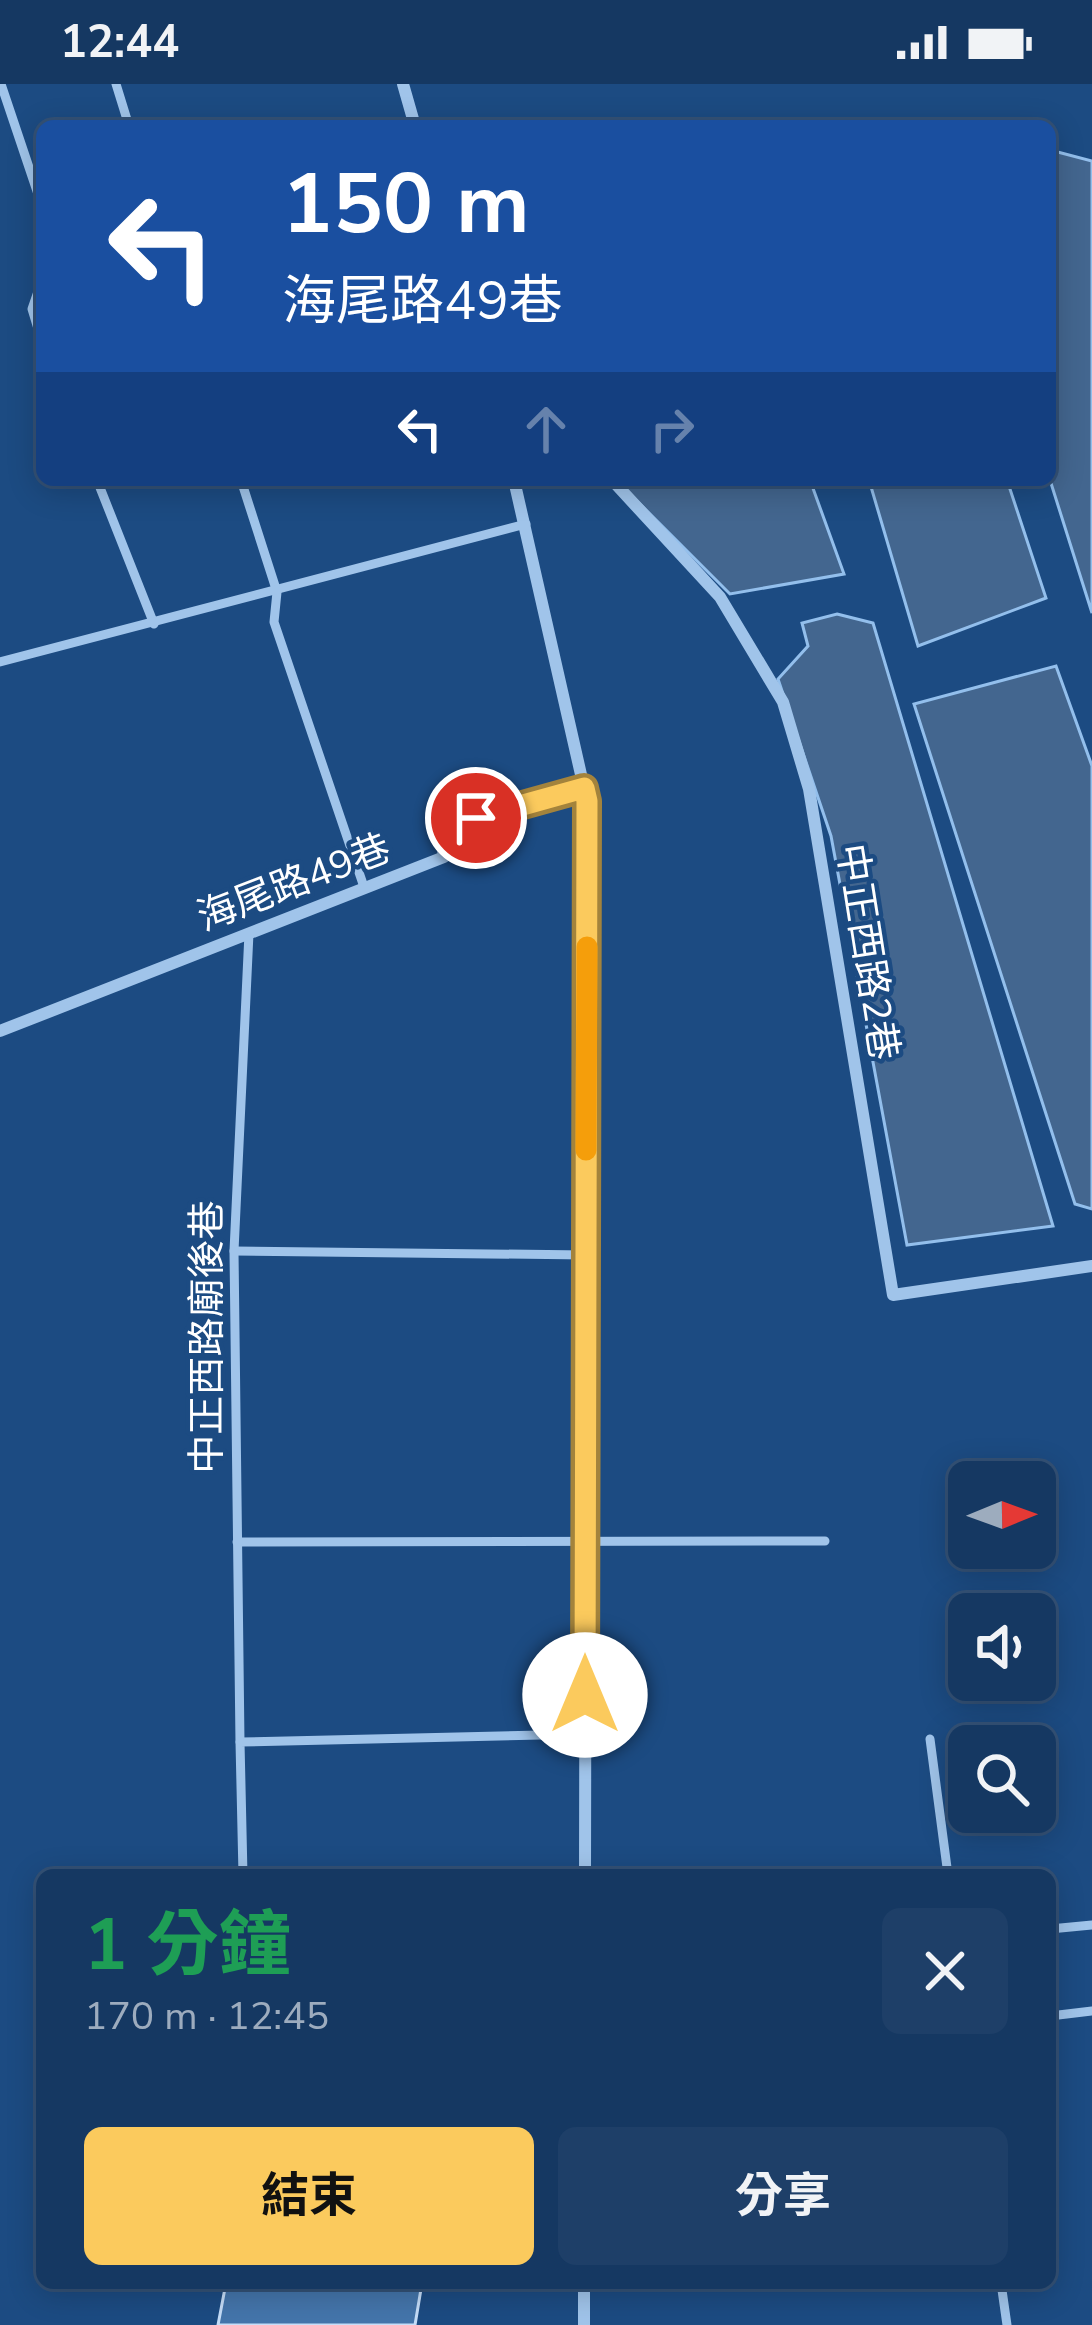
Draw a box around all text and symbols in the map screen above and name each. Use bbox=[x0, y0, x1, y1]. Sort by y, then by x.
text: 12:44 bbox=[60, 12, 179, 73]
text: 150 m bbox=[282, 147, 530, 262]
icon: left bbox=[84, 168, 240, 324]
text: 海尾路49巷 bbox=[282, 264, 563, 338]
icon: left bbox=[387, 396, 453, 462]
icon: ahead bbox=[513, 396, 579, 462]
icon: right bbox=[639, 396, 705, 462]
pin bbox=[425, 767, 527, 869]
icon: arrive bbox=[443, 785, 509, 851]
street label: 海尾路49巷 bbox=[190, 822, 398, 944]
street label: 中正西路2巷 bbox=[824, 840, 910, 1064]
street label: 中正西路廟後巷 bbox=[181, 1200, 234, 1474]
north arrow bbox=[948, 1461, 1056, 1569]
map controls bbox=[948, 1461, 1056, 1833]
button: sound bbox=[948, 1593, 1056, 1701]
position arrow bbox=[522, 1632, 648, 1758]
button: search bbox=[948, 1725, 1056, 1833]
text: 1 分鐘 bbox=[84, 1896, 291, 1994]
button: close bbox=[882, 1908, 1008, 2034]
text: 170 m · 12:45 bbox=[84, 1990, 329, 2043]
button: 結束 bbox=[84, 2127, 534, 2265]
button: 分享 bbox=[558, 2127, 1008, 2265]

